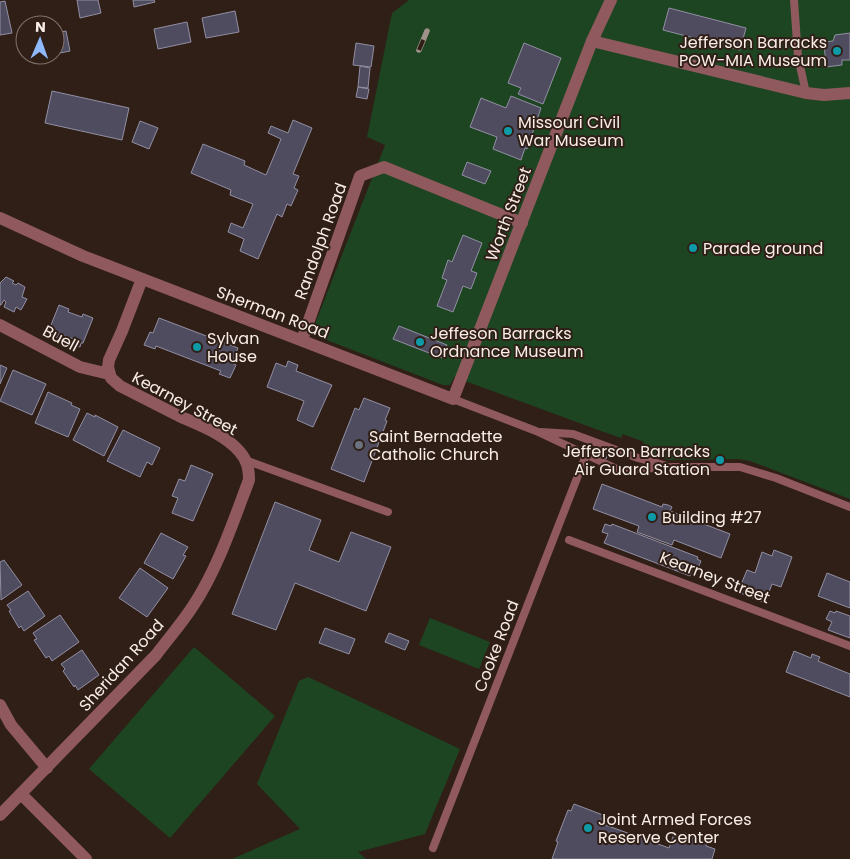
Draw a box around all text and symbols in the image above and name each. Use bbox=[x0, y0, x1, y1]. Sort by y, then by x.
north arrow bbox=[15, 15, 65, 65]
text: N bbox=[35, 17, 46, 37]
place label: Jefferson Barracks POW-MIA Museum bbox=[679, 31, 827, 72]
marker: Jefferson Barracks POW-MIA Museum bbox=[831, 45, 843, 57]
place label: Missouri Civil War Museum bbox=[518, 111, 624, 152]
marker: Missouri Civil War Museum bbox=[502, 125, 514, 137]
street label: Worth Street bbox=[480, 164, 537, 265]
street label: Randolph Road bbox=[289, 180, 352, 303]
place label: Parade ground bbox=[703, 237, 823, 260]
marker: Parade ground bbox=[687, 242, 699, 254]
street label: Sherman Road bbox=[213, 280, 332, 345]
street label: Buell bbox=[39, 319, 83, 357]
place label: Jeffeson Barracks Ordnance Museum bbox=[430, 322, 584, 363]
place label: Sylvan House bbox=[207, 327, 259, 368]
marker: Jeffeson Barracks Ordnance Museum bbox=[414, 336, 426, 348]
marker: Sylvan House bbox=[191, 341, 203, 353]
street label: Kearney Street bbox=[128, 366, 242, 441]
place label: Saint Bernadette Catholic Church bbox=[369, 425, 503, 466]
marker: Saint Bernadette Catholic Church bbox=[353, 439, 365, 451]
place label: Jefferson Barracks Air Guard Station bbox=[562, 440, 710, 481]
marker: Jefferson Barracks Air Guard Station bbox=[714, 454, 726, 466]
place label: Building #27 bbox=[662, 506, 762, 529]
marker: Building #27 bbox=[646, 511, 658, 523]
street label: Kearney Street bbox=[656, 546, 774, 609]
street label: Cooke Road bbox=[468, 597, 525, 696]
street label: Sheridan Road bbox=[74, 614, 169, 717]
place label: Joint Armed Forces Reserve Center bbox=[598, 808, 752, 849]
marker: Joint Armed Forces Reserve Center bbox=[582, 822, 594, 834]

